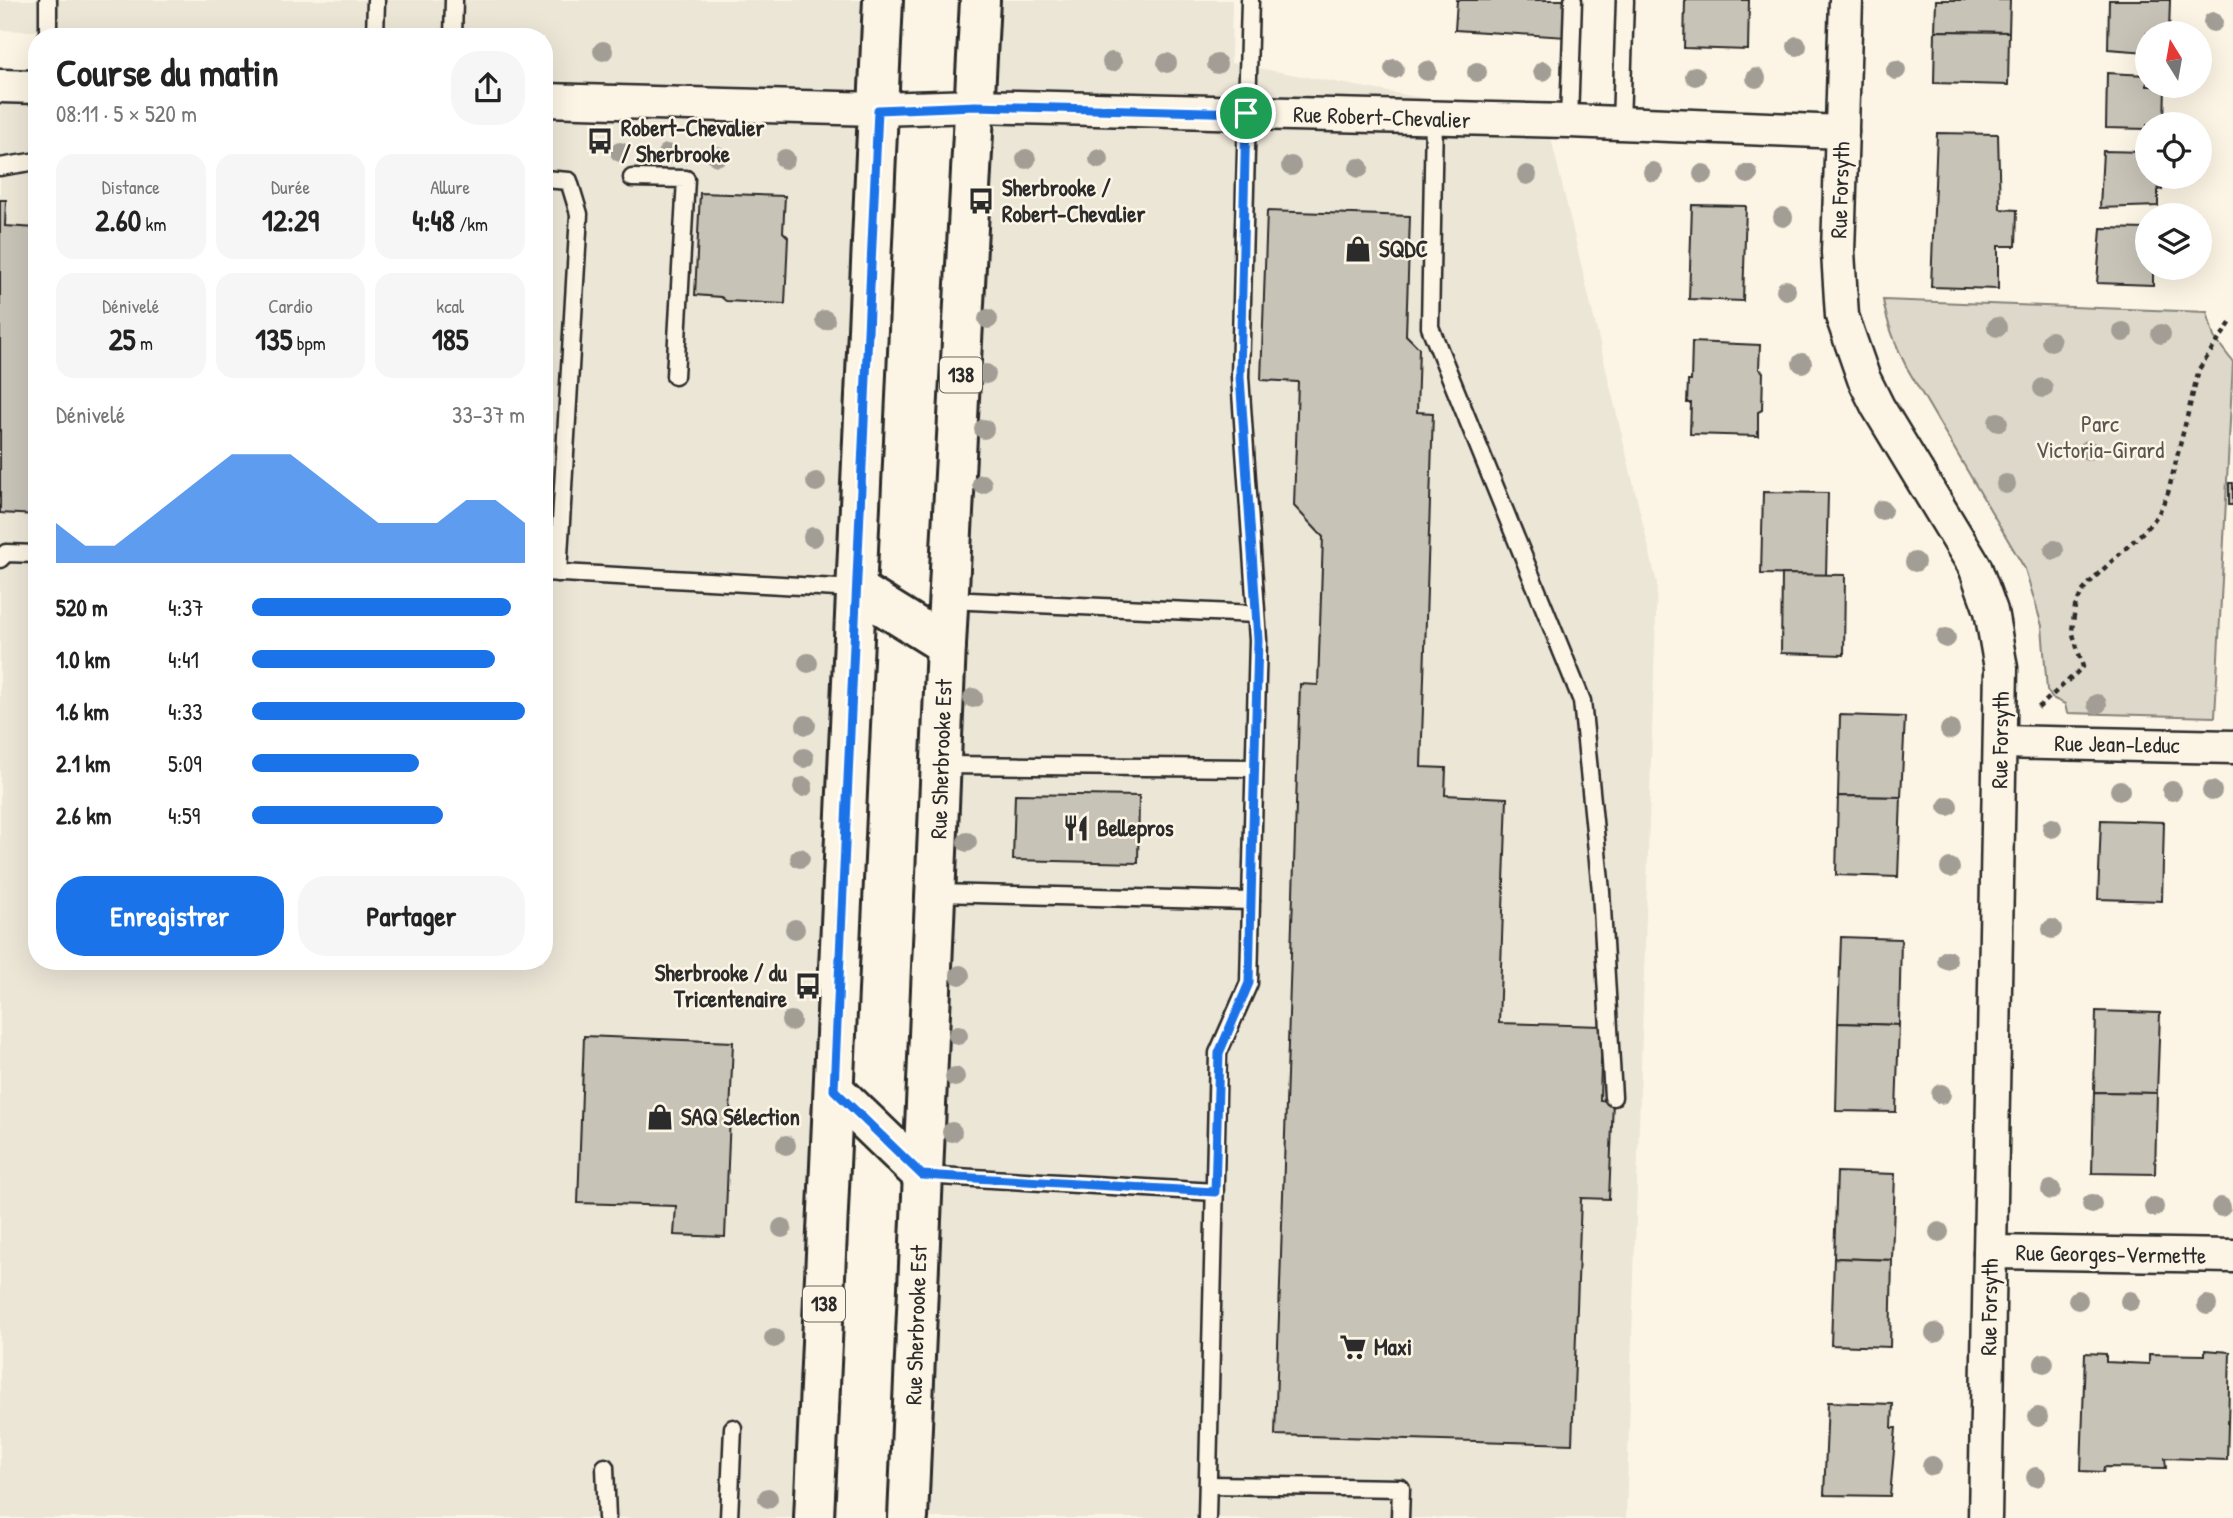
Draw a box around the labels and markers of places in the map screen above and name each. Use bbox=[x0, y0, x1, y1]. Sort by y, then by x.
pin bbox=[1216, 83, 1276, 143]
place label: Robert-Chevalier / Sherbrooke bbox=[621, 112, 764, 169]
bus stop icon: Robert-Chevalier / Sherbrooke bbox=[585, 126, 615, 156]
place label: Sherbrooke / Robert-Chevalier bbox=[1002, 172, 1145, 229]
bus stop icon: Sherbrooke / Robert-Chevalier bbox=[966, 186, 996, 216]
place label: SQDC bbox=[1379, 233, 1428, 264]
shop icon: SQDC bbox=[1343, 234, 1373, 264]
place label: Bellepros bbox=[1097, 812, 1174, 844]
restaurant icon: Bellepros bbox=[1061, 813, 1091, 843]
place label: Sherbrooke / du Tricentenaire bbox=[655, 957, 788, 1014]
bus stop icon: Sherbrooke / du Tricentenaire bbox=[793, 971, 823, 1001]
place label: SAQ Sélection bbox=[681, 1101, 800, 1132]
shop icon: SAQ Sélection bbox=[645, 1102, 675, 1132]
place label: Maxi bbox=[1374, 1331, 1412, 1362]
supermarket icon: Maxi bbox=[1338, 1332, 1368, 1362]

